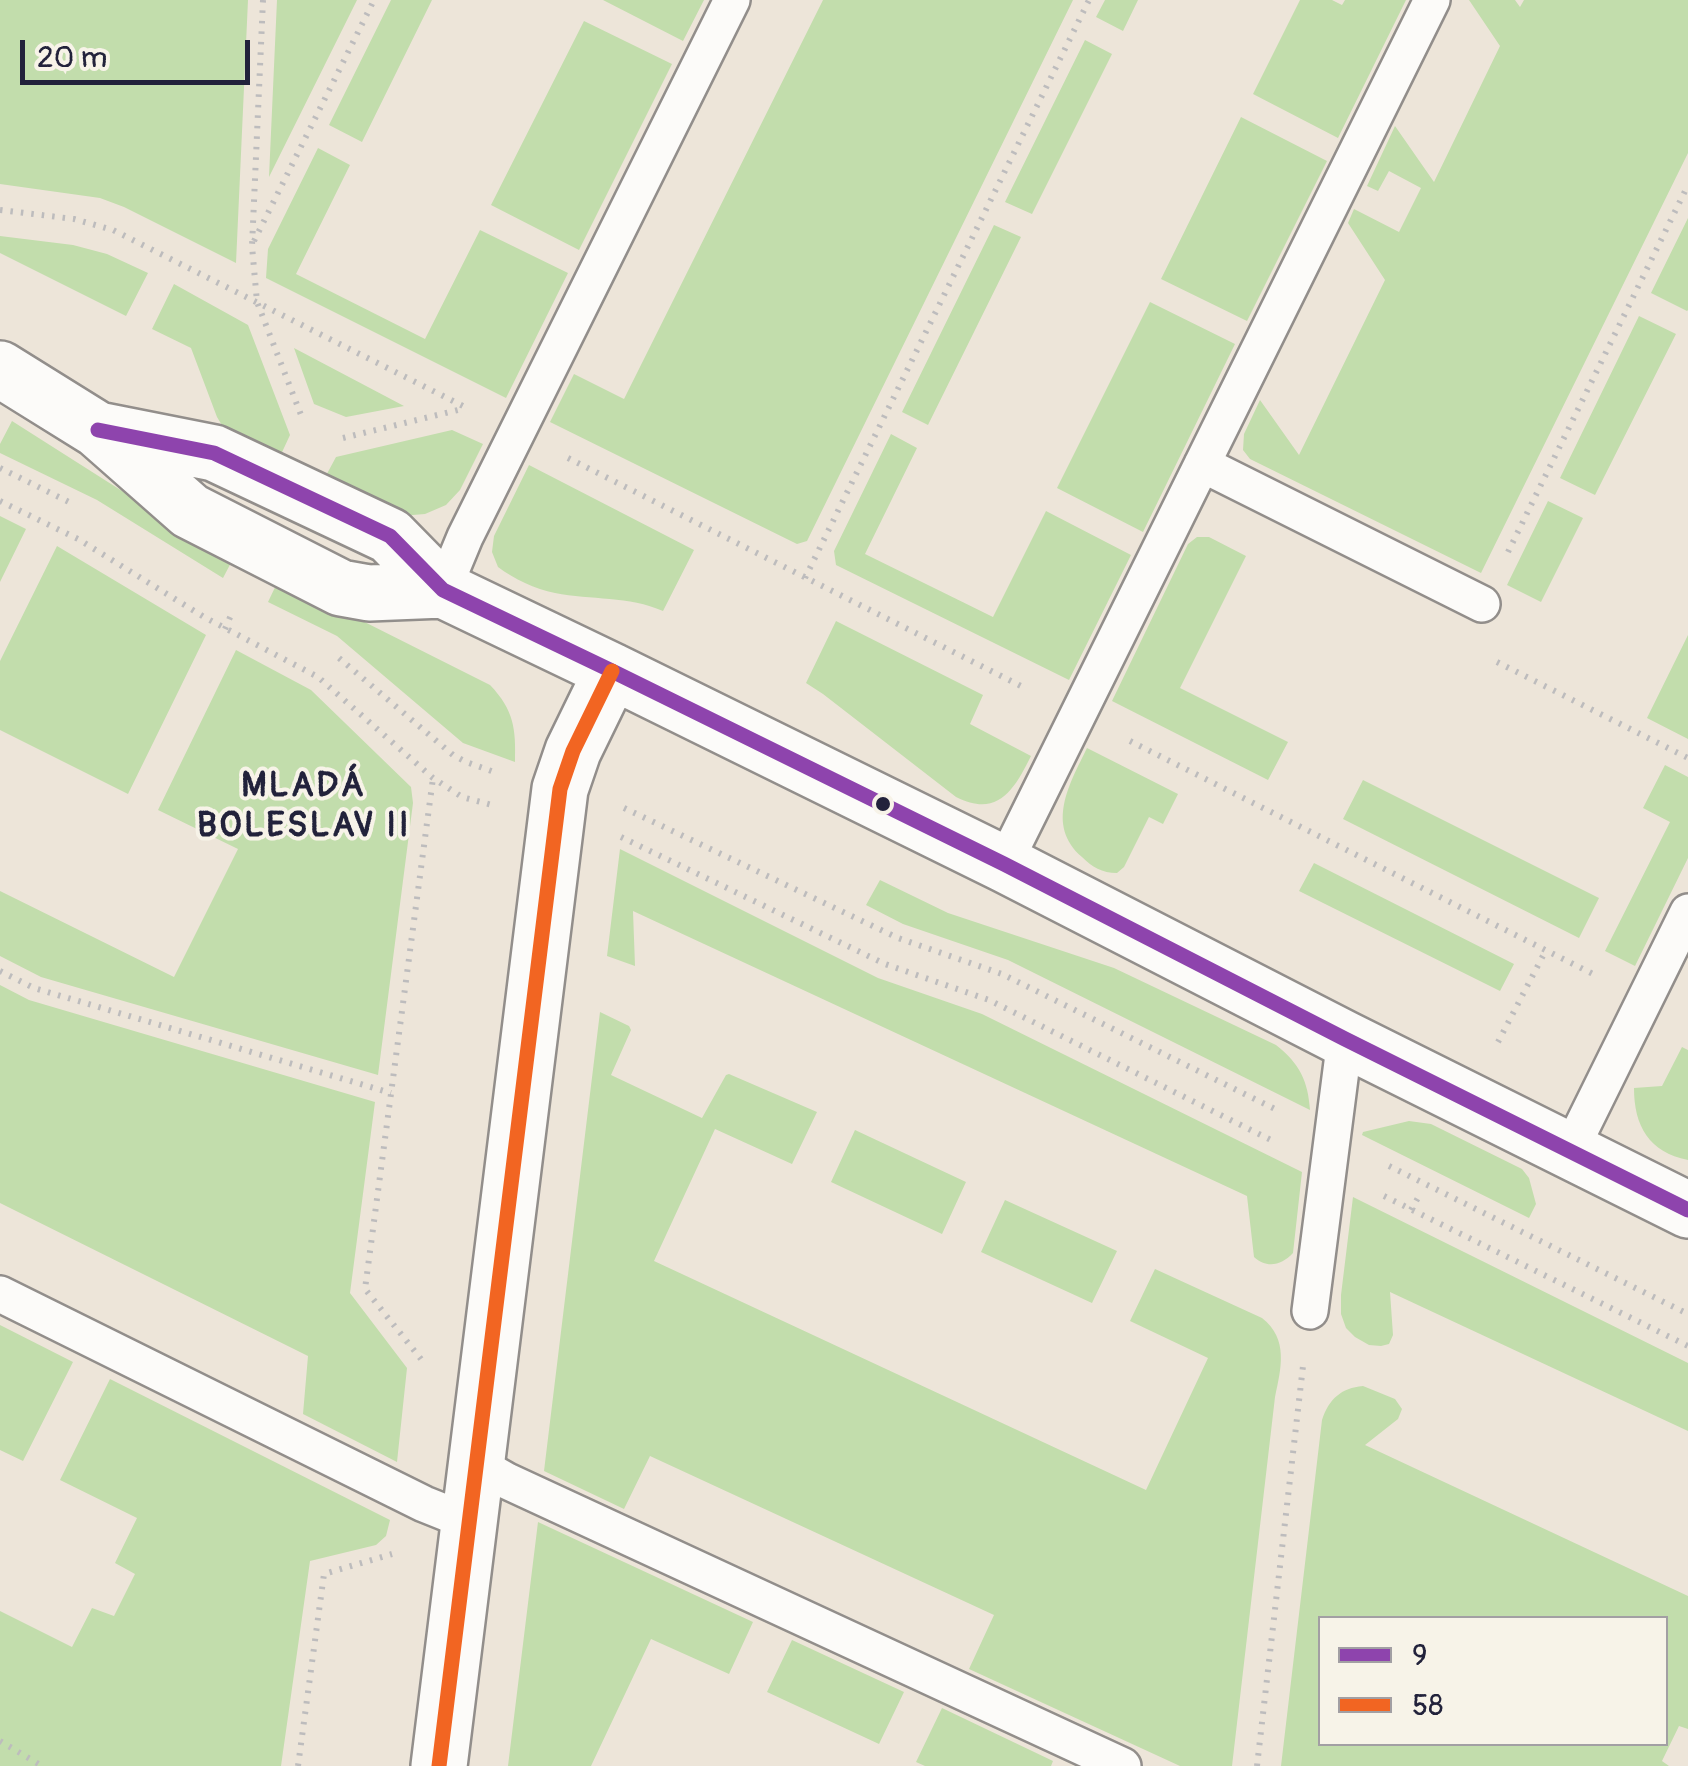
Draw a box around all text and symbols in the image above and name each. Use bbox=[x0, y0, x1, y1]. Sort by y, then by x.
scale bar bbox=[25, 20, 255, 82]
text: 20 m bbox=[37, 39, 107, 76]
district label: MLADÁ BOLESLAV II bbox=[197, 766, 411, 848]
unlabelled marker bbox=[873, 794, 893, 814]
legend bbox=[1318, 1616, 1668, 1746]
text: 9 bbox=[1412, 1637, 1427, 1674]
text: 58 bbox=[1412, 1687, 1443, 1724]

